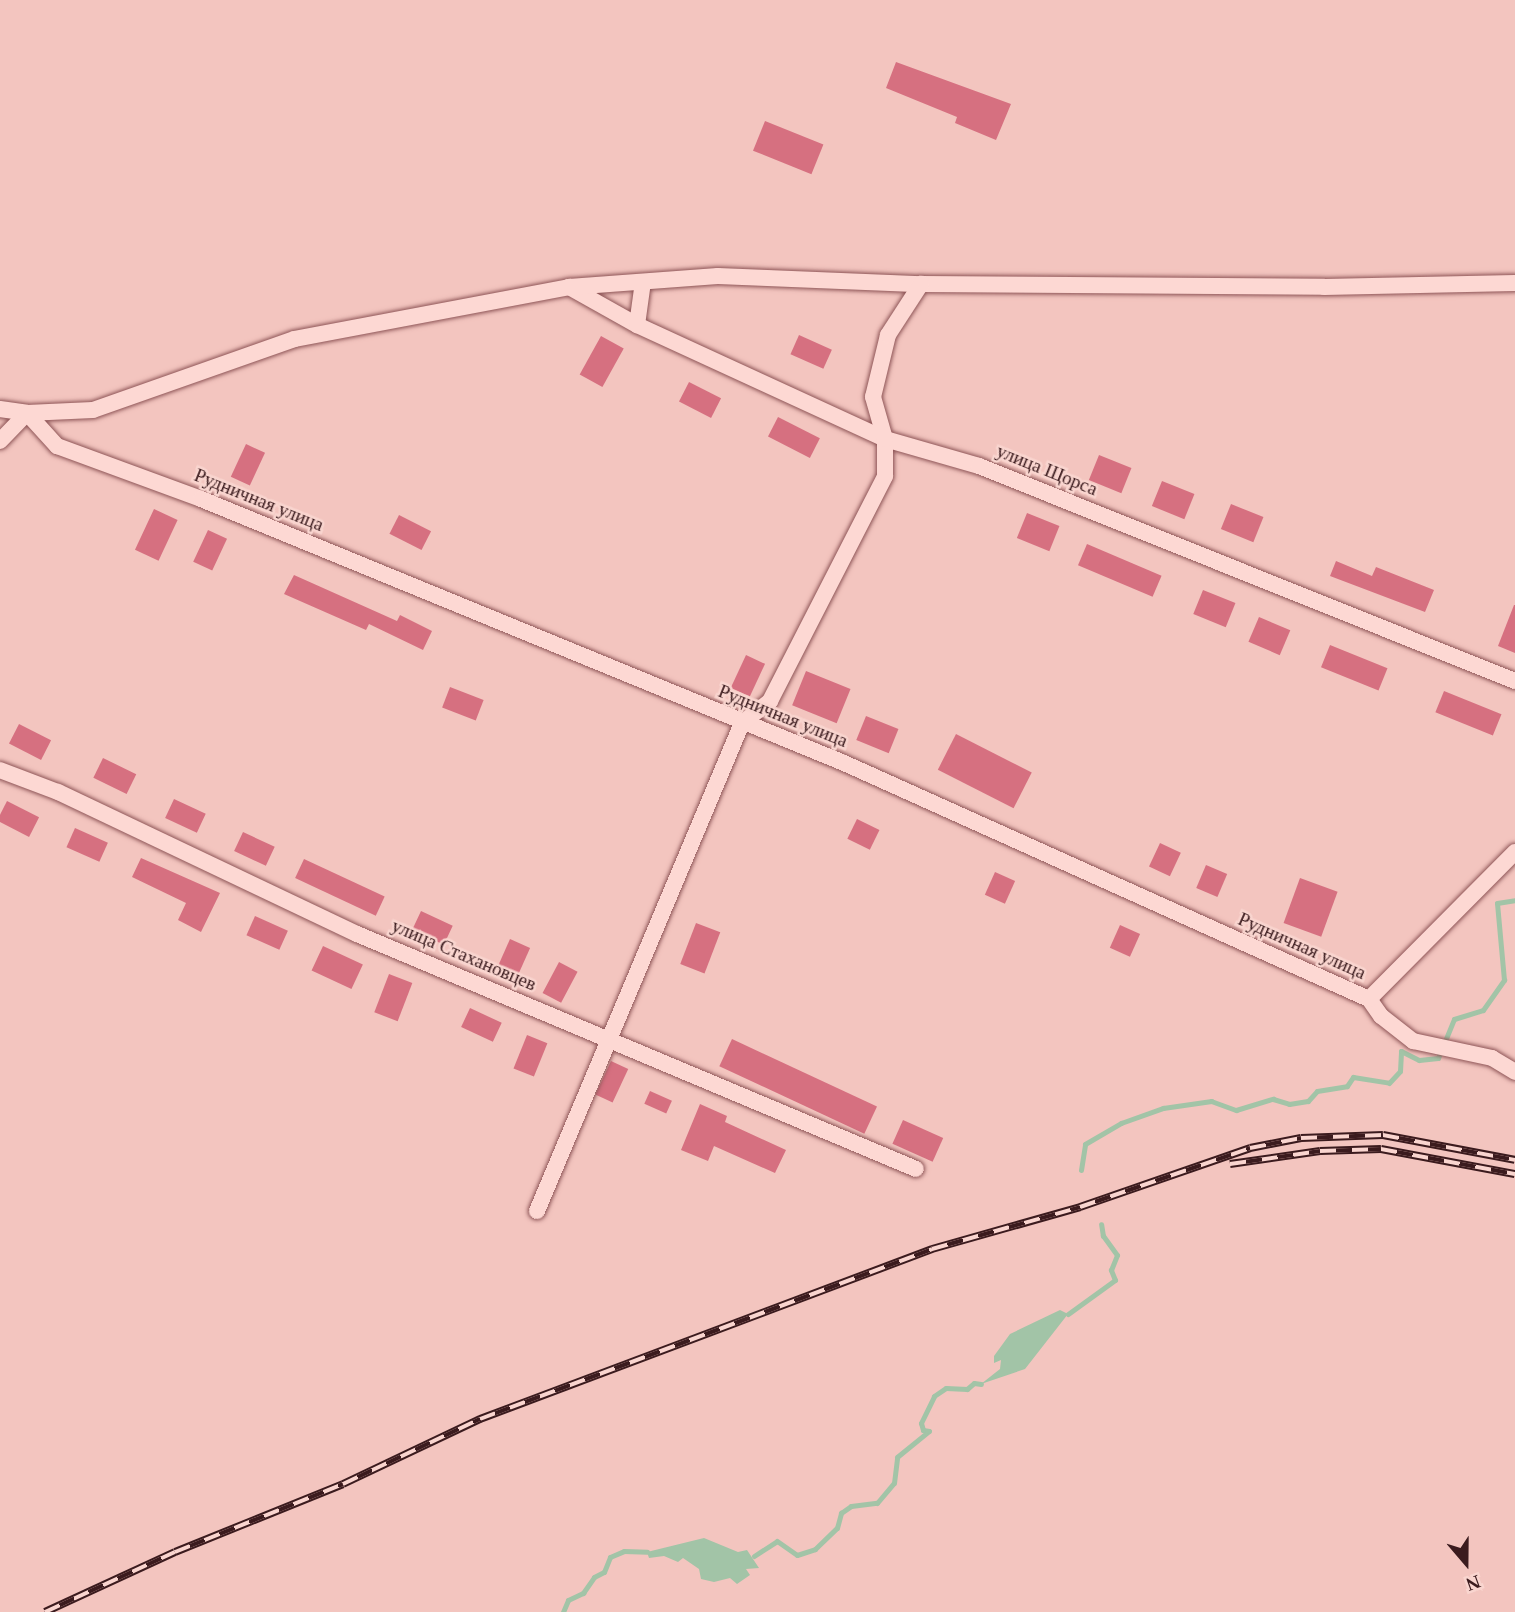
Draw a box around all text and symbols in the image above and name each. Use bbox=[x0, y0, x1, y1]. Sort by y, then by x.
street label: улица Щорса bbox=[993, 439, 1101, 501]
street label: Рудничная улица bbox=[191, 464, 327, 536]
street label: Рудничная улица bbox=[715, 680, 851, 752]
street label: Рудничная улица bbox=[1235, 908, 1369, 984]
street label: улица Стахановцев bbox=[388, 914, 540, 996]
north arrow bbox=[1431, 1528, 1501, 1598]
text: N bbox=[1463, 1571, 1483, 1595]

